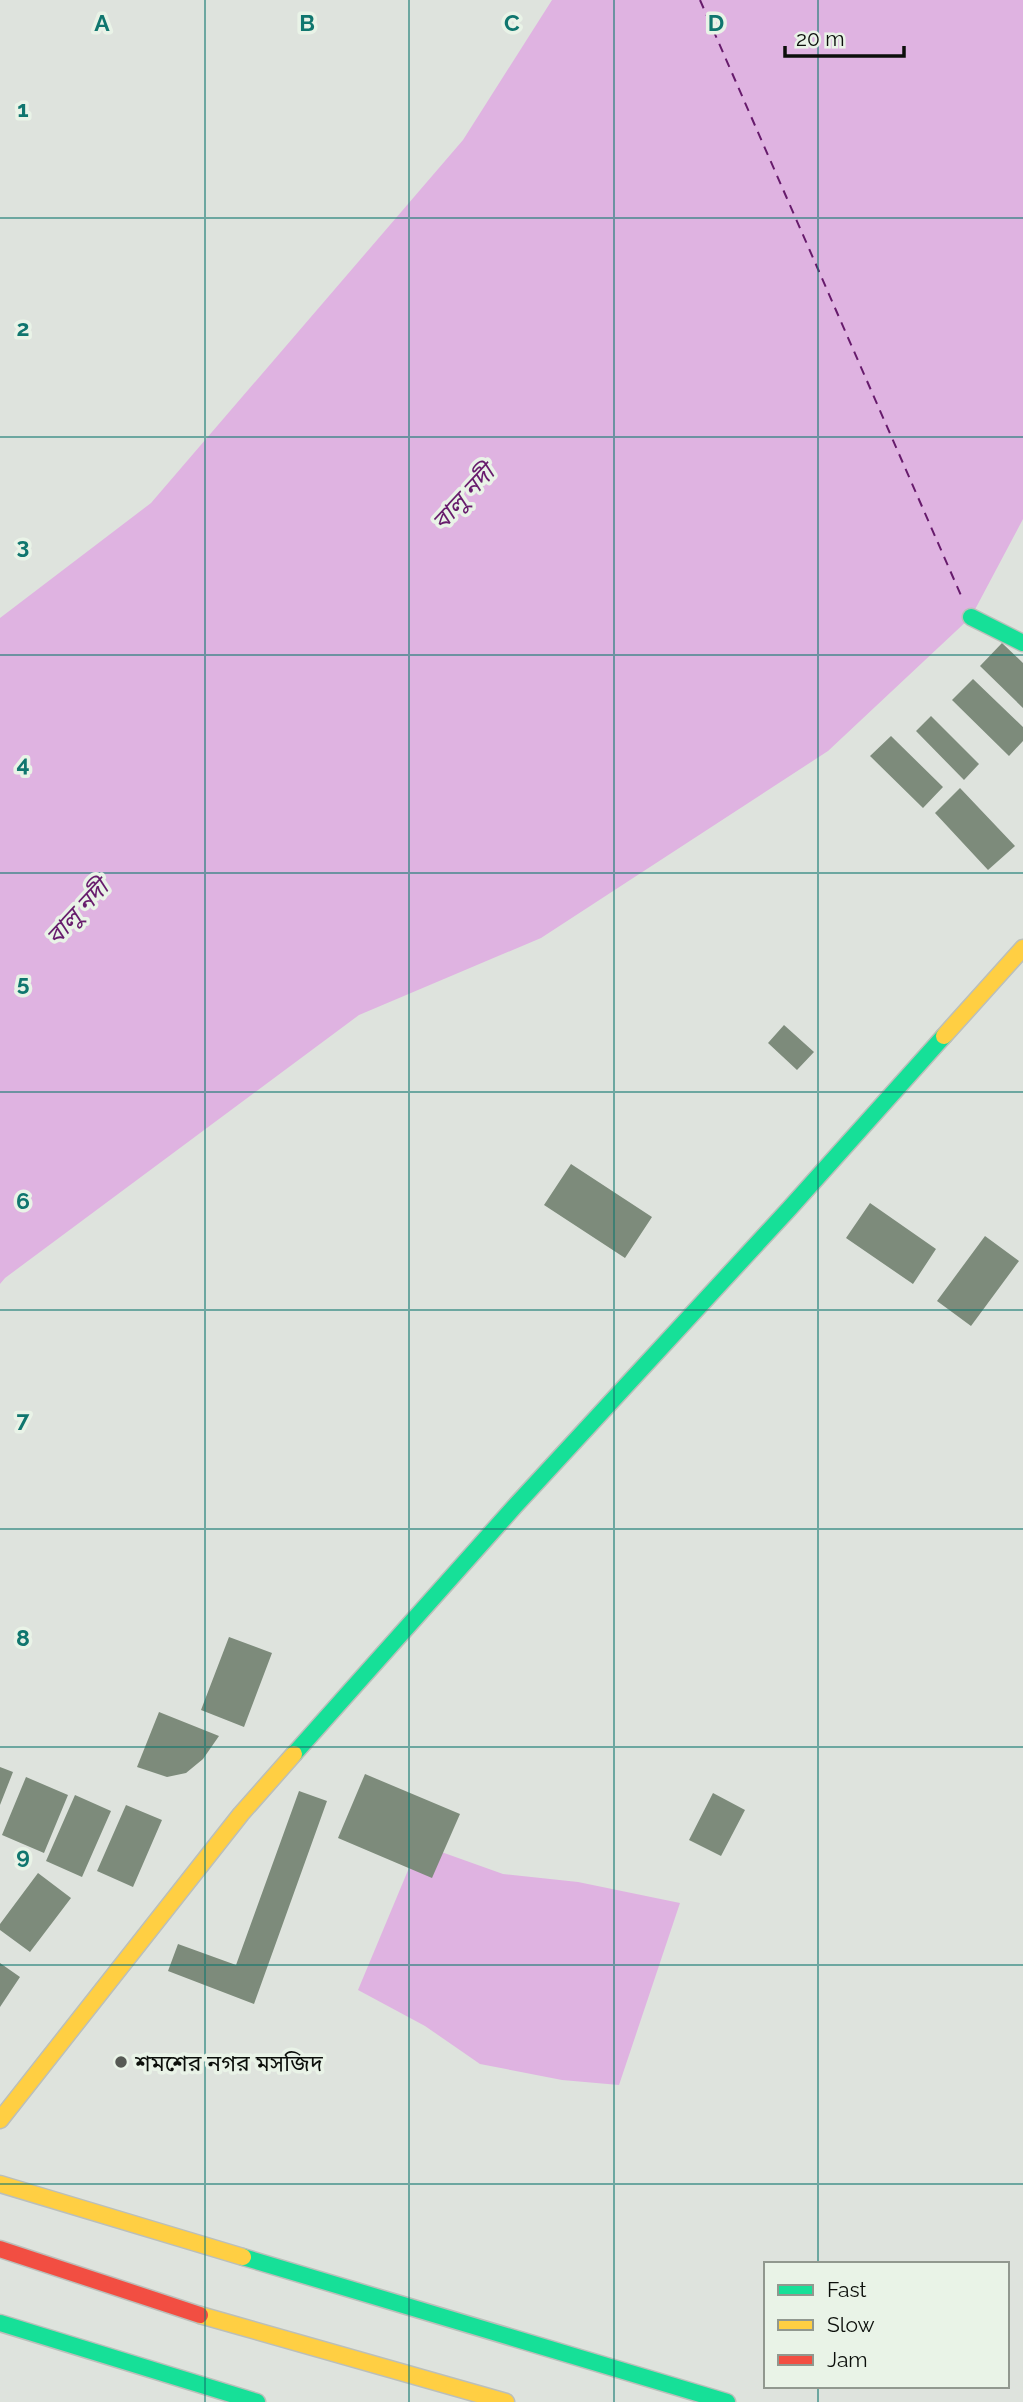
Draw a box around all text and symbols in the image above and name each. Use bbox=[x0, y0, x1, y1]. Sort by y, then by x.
text: A bbox=[94, 9, 110, 36]
text: B bbox=[299, 9, 315, 36]
text: C bbox=[504, 9, 520, 36]
text: D bbox=[708, 9, 724, 36]
scale bar bbox=[785, 14, 904, 58]
text: 20 m bbox=[796, 26, 844, 51]
text: 1 bbox=[17, 95, 29, 122]
text: 2 bbox=[17, 314, 29, 341]
water label: বালু নদী bbox=[426, 455, 503, 536]
text: 3 bbox=[17, 532, 29, 559]
text: 4 bbox=[16, 750, 30, 777]
water label: বালু নদী bbox=[40, 870, 117, 951]
text: 5 bbox=[17, 969, 30, 996]
text: 6 bbox=[16, 1187, 30, 1214]
text: 7 bbox=[17, 1405, 30, 1432]
text: 8 bbox=[16, 1624, 30, 1651]
text: 9 bbox=[16, 1842, 30, 1869]
place label: শমশের নগর মসজিদ bbox=[134, 2049, 323, 2076]
marker: শমশের নগর মসজিদ bbox=[113, 2054, 129, 2070]
legend bbox=[764, 2262, 1009, 2388]
text: Fast bbox=[827, 2277, 867, 2302]
text: Slow bbox=[827, 2312, 875, 2337]
text: Jam bbox=[827, 2347, 868, 2372]

